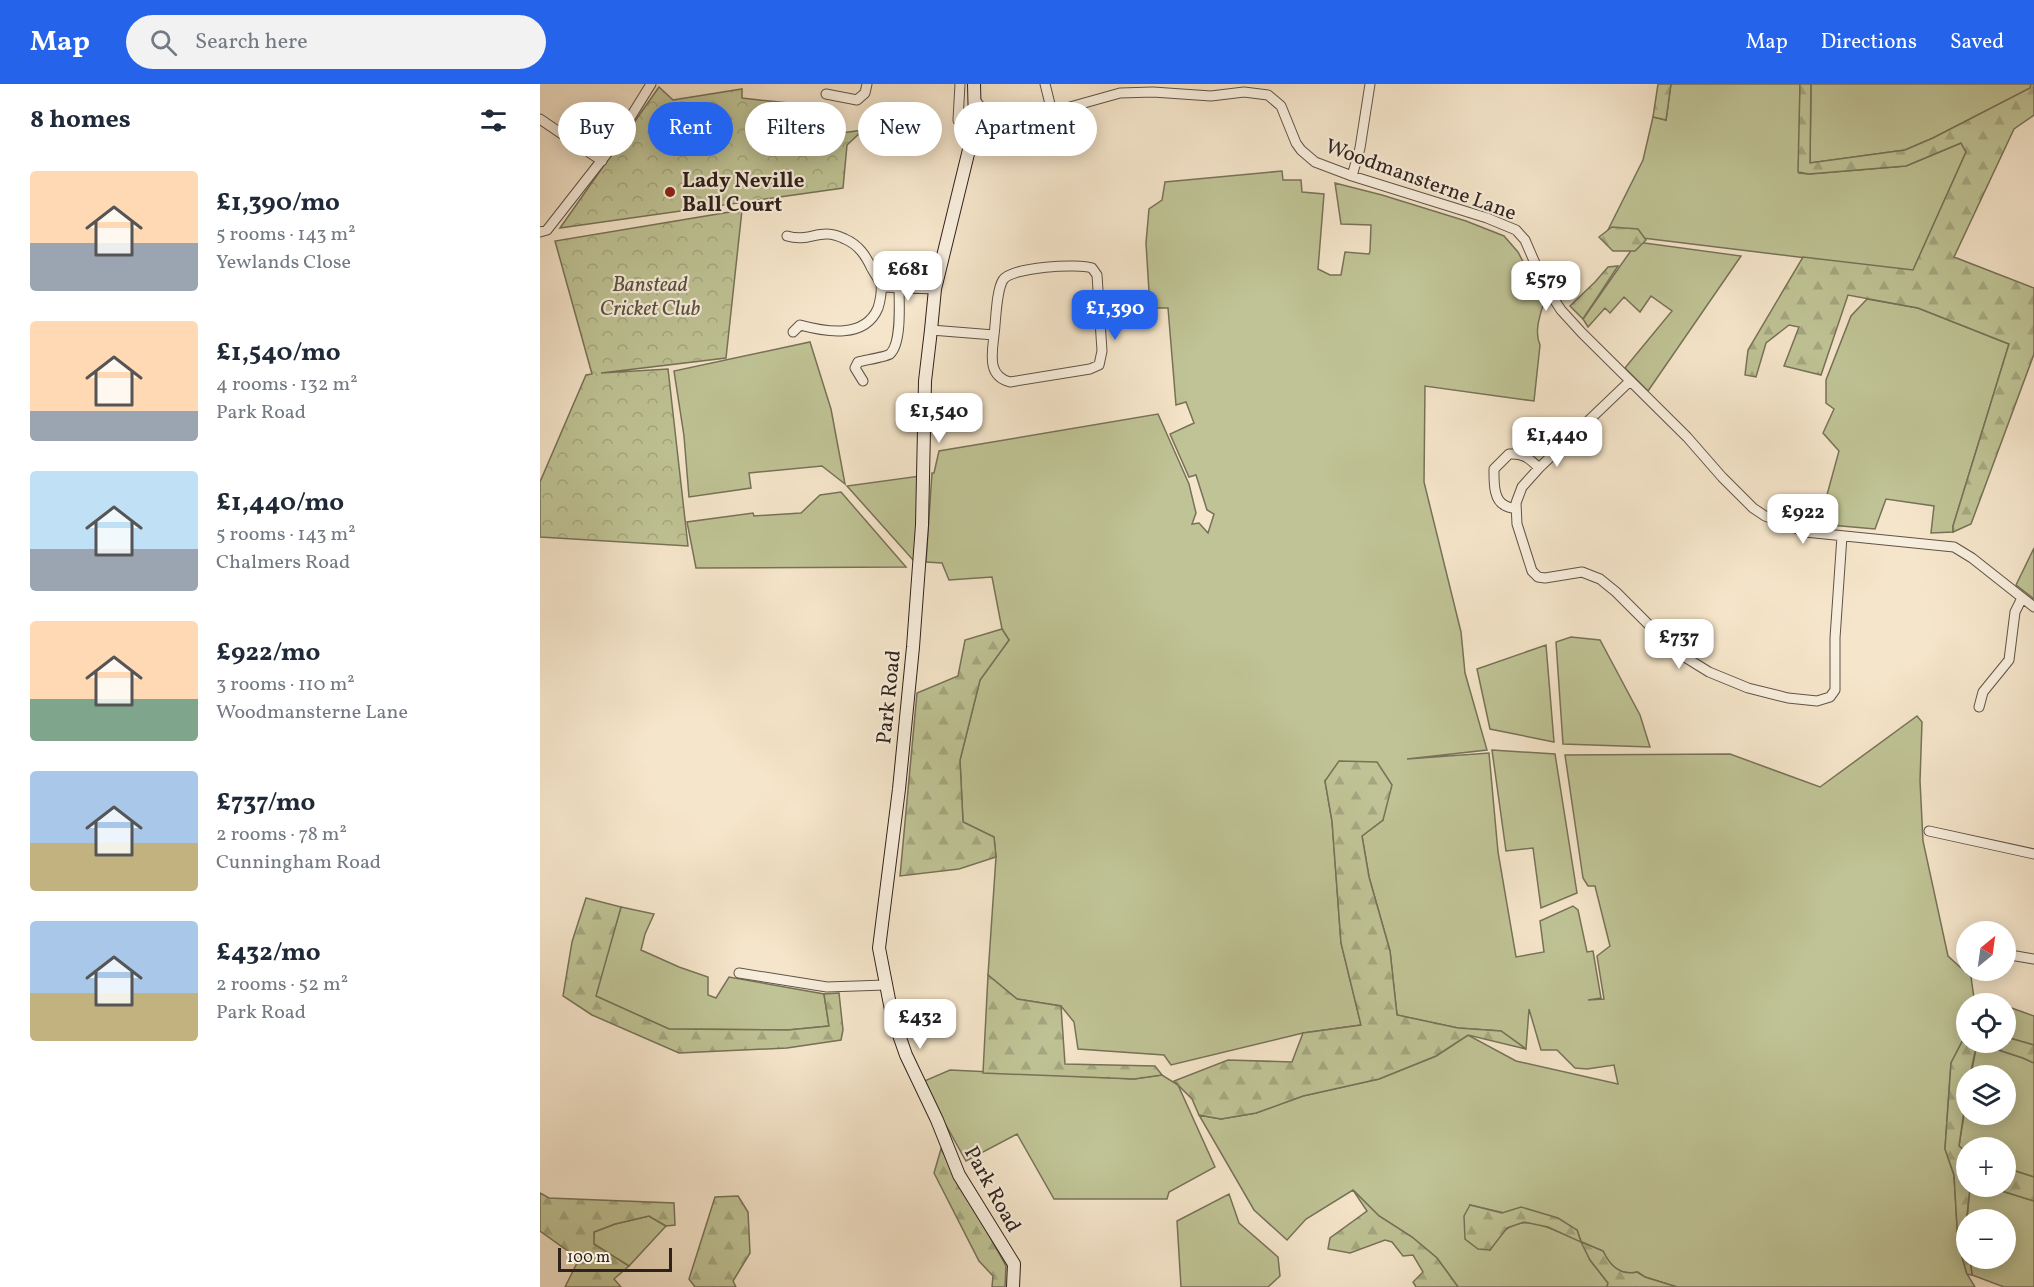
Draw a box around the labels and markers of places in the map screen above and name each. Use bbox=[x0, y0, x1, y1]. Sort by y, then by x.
place label: Lady Neville Ball Court bbox=[682, 167, 804, 220]
marker: Lady Neville Ball Court bbox=[663, 185, 677, 199]
pin: £681 bbox=[872, 251, 944, 302]
pin: £579 bbox=[1510, 261, 1582, 312]
pin: £1,390 bbox=[1066, 290, 1164, 341]
pin: £1,540 bbox=[890, 393, 988, 444]
pin: £1,440 bbox=[1508, 417, 1606, 468]
pin: £922 bbox=[1767, 494, 1839, 545]
pin: £737 bbox=[1643, 619, 1715, 670]
pin: £432 bbox=[884, 999, 956, 1050]

